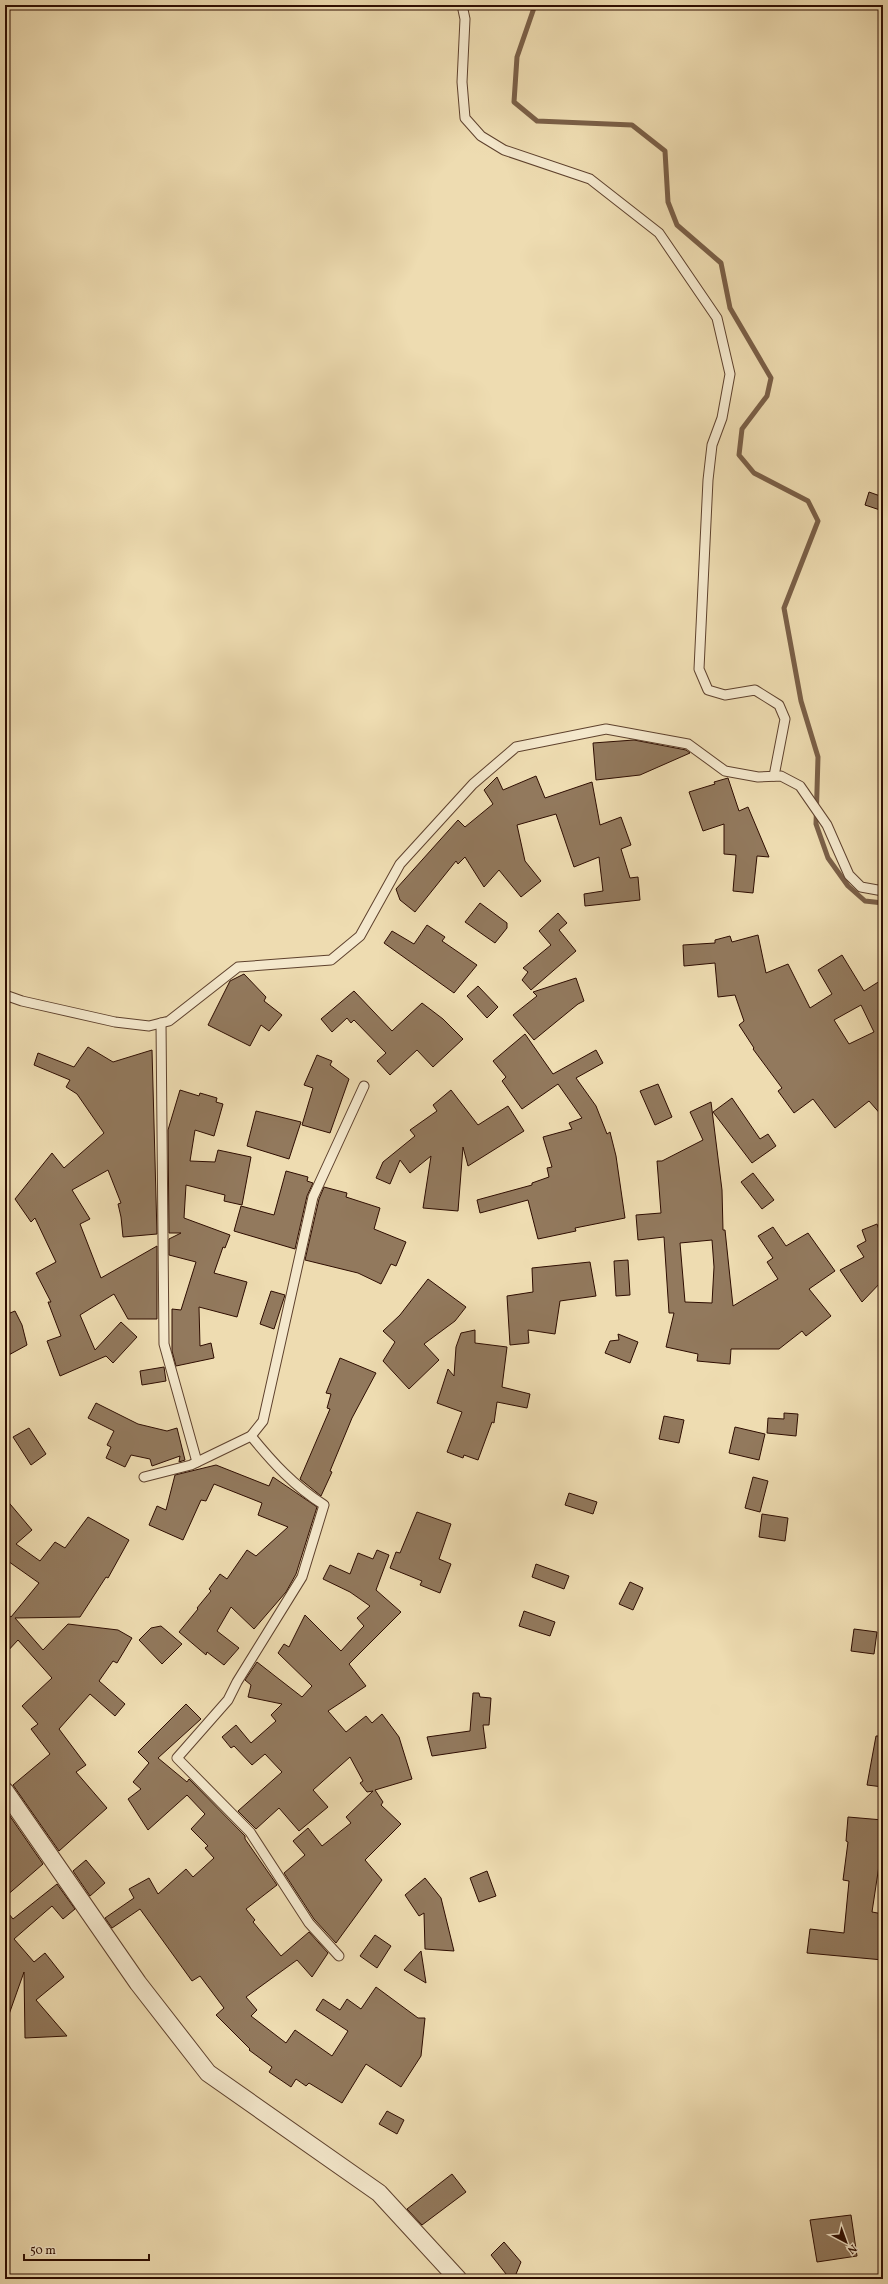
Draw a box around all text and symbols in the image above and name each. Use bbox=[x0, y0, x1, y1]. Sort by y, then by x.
north arrow bbox=[826, 2222, 866, 2262]
scale bar bbox=[24, 2236, 149, 2262]
text: N bbox=[844, 2240, 860, 2257]
text: 50 m bbox=[30, 2243, 56, 2259]

